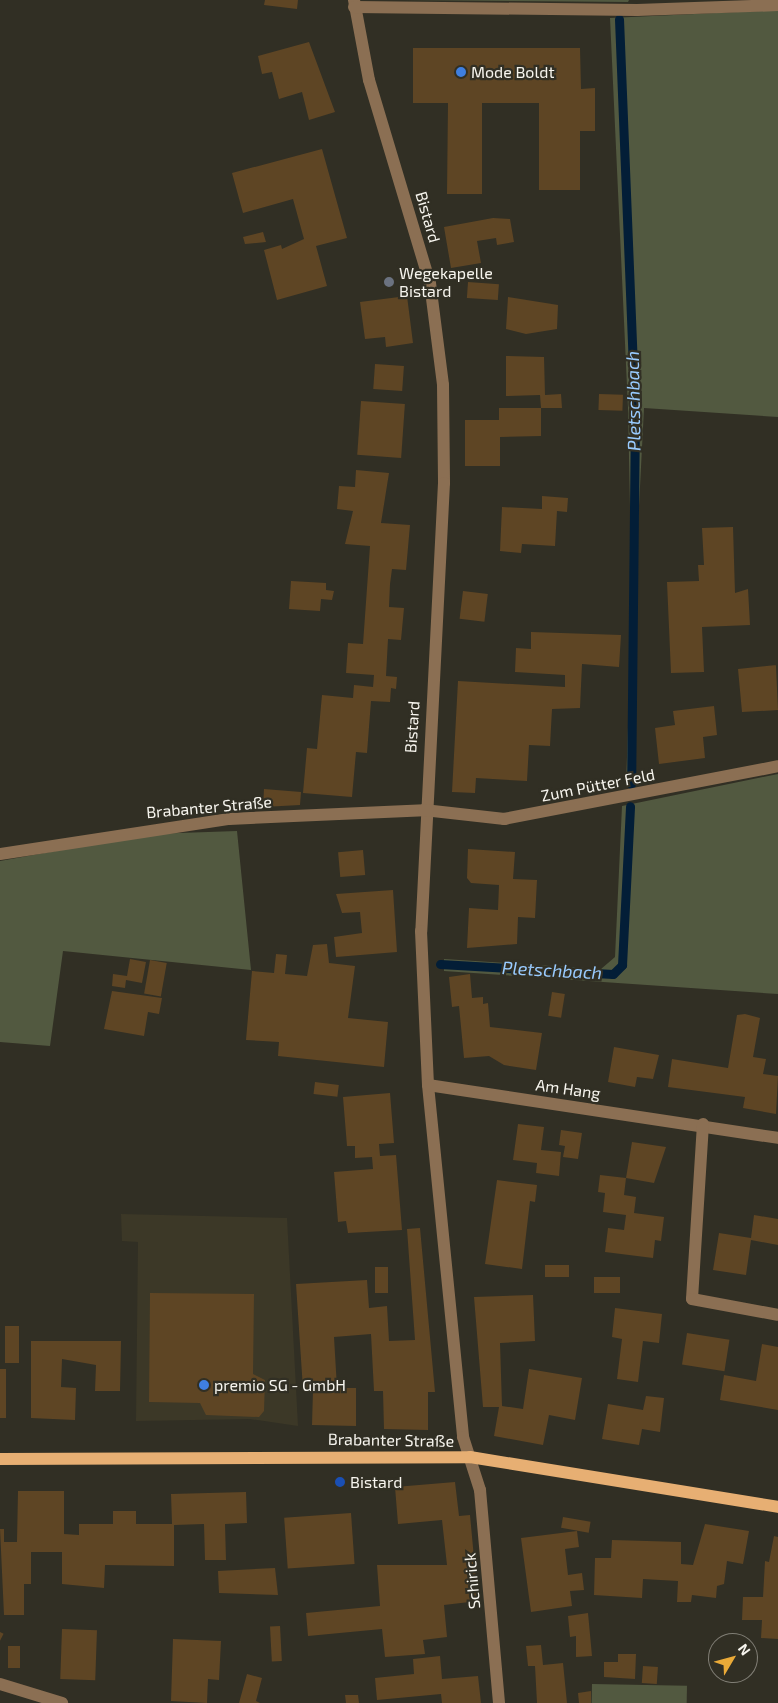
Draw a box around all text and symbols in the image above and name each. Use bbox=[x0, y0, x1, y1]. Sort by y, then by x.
place label: Mode Boldt bbox=[471, 62, 554, 82]
marker: Mode Boldt bbox=[455, 66, 467, 78]
street label: Bistard bbox=[412, 189, 444, 245]
place label: Wegekapelle Bistard bbox=[399, 263, 493, 301]
marker: Wegekapelle Bistard bbox=[383, 276, 395, 288]
water label: Pletschbach bbox=[621, 351, 645, 451]
street label: Bistard bbox=[401, 700, 423, 754]
street label: Zum Pütter Feld bbox=[539, 765, 657, 805]
street label: Brabanter Straße bbox=[145, 792, 273, 822]
water label: Pletschbach bbox=[501, 957, 603, 983]
street label: Am Hang bbox=[534, 1075, 602, 1103]
place label: premio SG - GmbH bbox=[214, 1375, 346, 1395]
marker: premio SG - GmbH bbox=[198, 1379, 210, 1391]
street label: Brabanter Straße bbox=[328, 1429, 454, 1451]
place label: Bistard bbox=[350, 1472, 402, 1492]
marker: Bistard bbox=[334, 1476, 346, 1488]
street label: Schirick bbox=[460, 1552, 484, 1610]
north arrow bbox=[708, 1633, 758, 1683]
text: N bbox=[735, 1640, 754, 1658]

